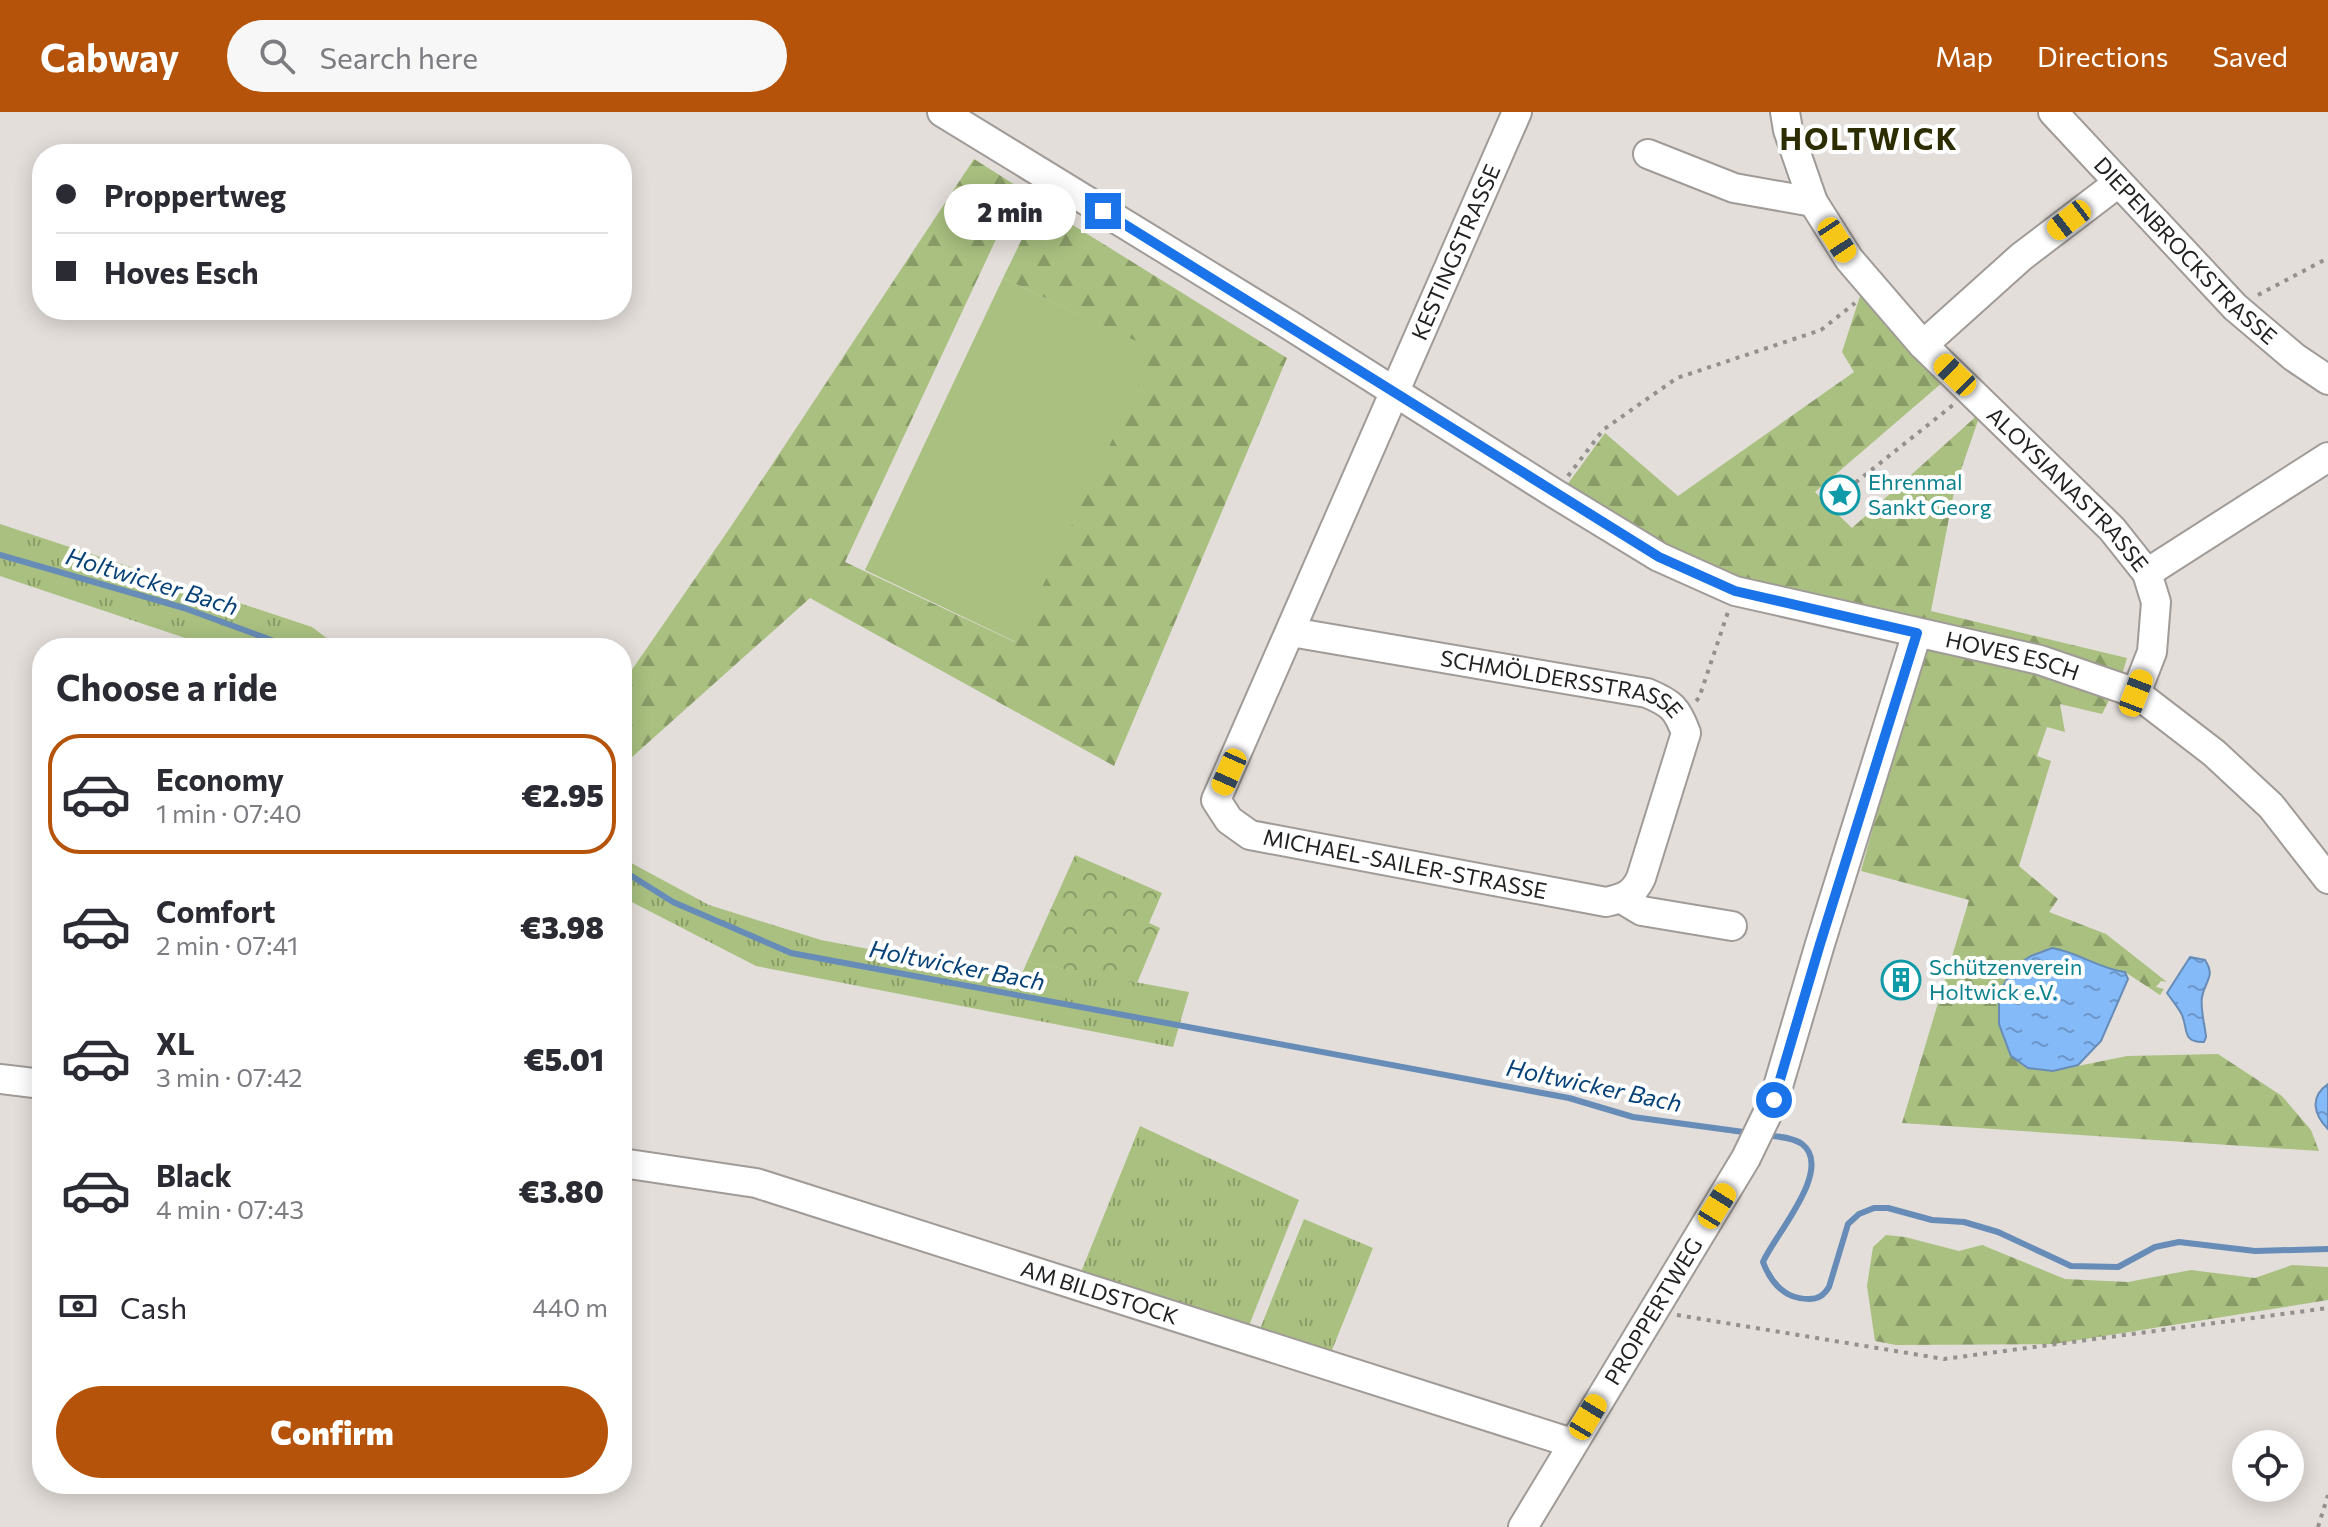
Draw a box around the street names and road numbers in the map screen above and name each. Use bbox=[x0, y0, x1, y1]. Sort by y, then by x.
street label: DIEPENBROCKSTRASSE bbox=[2089, 151, 2283, 350]
street label: KESTINGSTRASSE bbox=[1405, 160, 1505, 344]
street label: ALOYSIANASTRASSE bbox=[1982, 401, 2155, 577]
street label: HOVES ESCH bbox=[1943, 625, 2083, 685]
street label: SCHMÖLDERSSTRASSE bbox=[1439, 644, 1689, 723]
street label: MICHAEL-SAILER-STRASSE bbox=[1261, 823, 1549, 904]
street label: PROPPERTWEG bbox=[1598, 1233, 1708, 1389]
street label: AM BILDSTOCK bbox=[1018, 1254, 1182, 1330]

